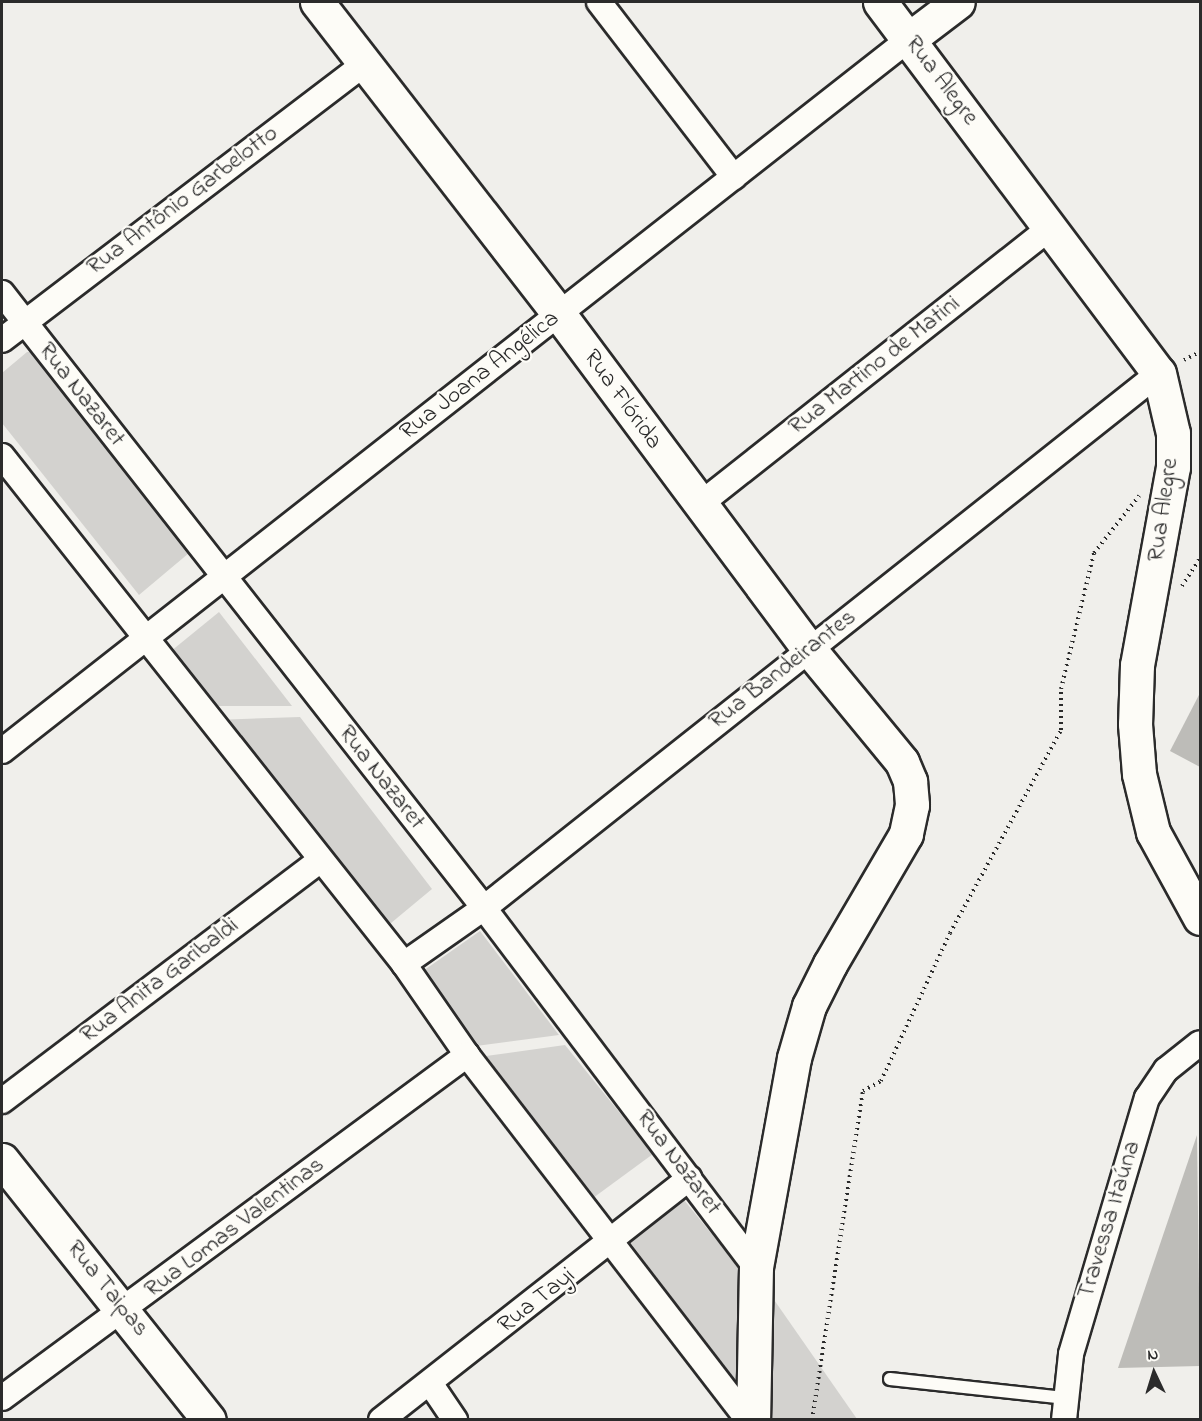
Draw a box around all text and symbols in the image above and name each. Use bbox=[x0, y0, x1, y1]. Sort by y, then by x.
street label: Rua Alegre bbox=[898, 31, 984, 131]
street label: Rua Antônio Garbelotto bbox=[82, 120, 284, 282]
street label: Rua Martino de Matini bbox=[783, 290, 967, 442]
street label: Rua Joana Angélica bbox=[395, 305, 565, 447]
street label: Rua Nazaret bbox=[31, 337, 131, 453]
street label: Rua Flórida bbox=[576, 345, 668, 455]
street label: Rua Alegre bbox=[1142, 456, 1186, 564]
street label: Rua Bandeirantes bbox=[704, 604, 862, 736]
street label: Rua Nazaret bbox=[331, 720, 431, 836]
street label: Rua Anita Garibaldi bbox=[75, 912, 245, 1050]
street label: Rua Nazaret bbox=[629, 1105, 727, 1221]
street label: Travessa Itaúna bbox=[1072, 1138, 1148, 1302]
street label: Rua Lomas Valentinas bbox=[140, 1151, 330, 1305]
street label: Rua Taipas bbox=[60, 1235, 154, 1343]
street label: Rua Tayi bbox=[493, 1262, 581, 1340]
north arrow bbox=[1124, 1343, 1184, 1403]
text: N bbox=[1147, 1343, 1159, 1367]

